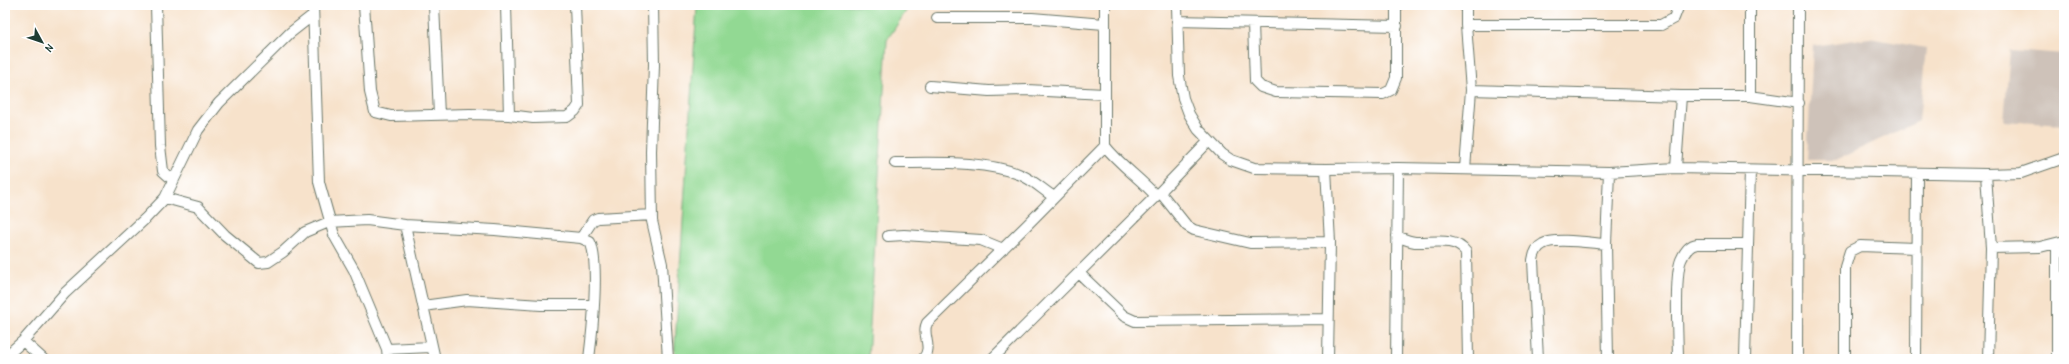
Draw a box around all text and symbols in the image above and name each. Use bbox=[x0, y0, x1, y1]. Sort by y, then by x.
north arrow bbox=[22, 22, 62, 62]
text: N bbox=[42, 42, 57, 55]

